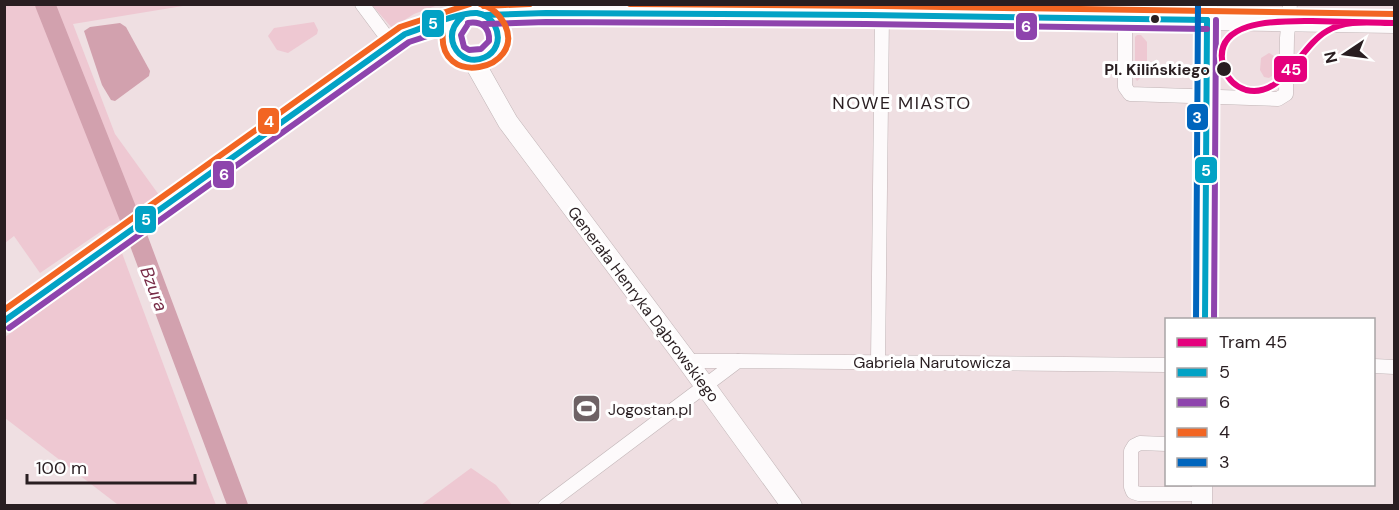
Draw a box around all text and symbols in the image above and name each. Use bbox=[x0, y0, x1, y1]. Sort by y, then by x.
line badge: 5 bbox=[421, 9, 445, 38]
line badge: 6 bbox=[1015, 12, 1038, 41]
text: 5 bbox=[428, 13, 438, 34]
unlabelled marker bbox=[1149, 13, 1161, 25]
text: 6 bbox=[1021, 16, 1031, 37]
north arrow bbox=[1315, 24, 1375, 84]
text: N bbox=[1319, 49, 1342, 65]
line badge: 45 bbox=[1273, 55, 1308, 83]
place label: Pl. Kilińskiego bbox=[1104, 59, 1210, 80]
text: 45 bbox=[1281, 59, 1301, 80]
marker: Pl. Kilińskiego bbox=[1215, 60, 1233, 78]
district label: NOWE MIASTO bbox=[832, 91, 972, 115]
line badge: 3 bbox=[1186, 103, 1209, 131]
line badge: 4 bbox=[257, 107, 280, 135]
text: 3 bbox=[1192, 107, 1202, 128]
text: 4 bbox=[264, 111, 274, 132]
line badge: 5 bbox=[1194, 156, 1218, 184]
line badge: 6 bbox=[212, 160, 235, 189]
text: 5 bbox=[1201, 160, 1211, 181]
text: 6 bbox=[219, 164, 229, 185]
street label: Generała Henryka Dąbrowskiego bbox=[563, 202, 724, 406]
line badge: 5 bbox=[134, 205, 157, 234]
text: 5 bbox=[141, 209, 151, 230]
water label: Bzura bbox=[135, 263, 173, 315]
legend bbox=[1165, 318, 1375, 486]
text: Tram 45 bbox=[1219, 330, 1287, 354]
street label: Gabriela Narutowicza bbox=[853, 352, 1011, 373]
text: 5 bbox=[1219, 360, 1230, 384]
text: 6 bbox=[1219, 390, 1230, 414]
sports icon: Jogostan.pl bbox=[571, 393, 603, 425]
place label: Jogostan.pl bbox=[608, 399, 692, 420]
text: 4 bbox=[1219, 420, 1230, 444]
scale bar bbox=[27, 447, 195, 485]
text: 3 bbox=[1219, 450, 1230, 474]
text: 100 m bbox=[36, 456, 87, 480]

